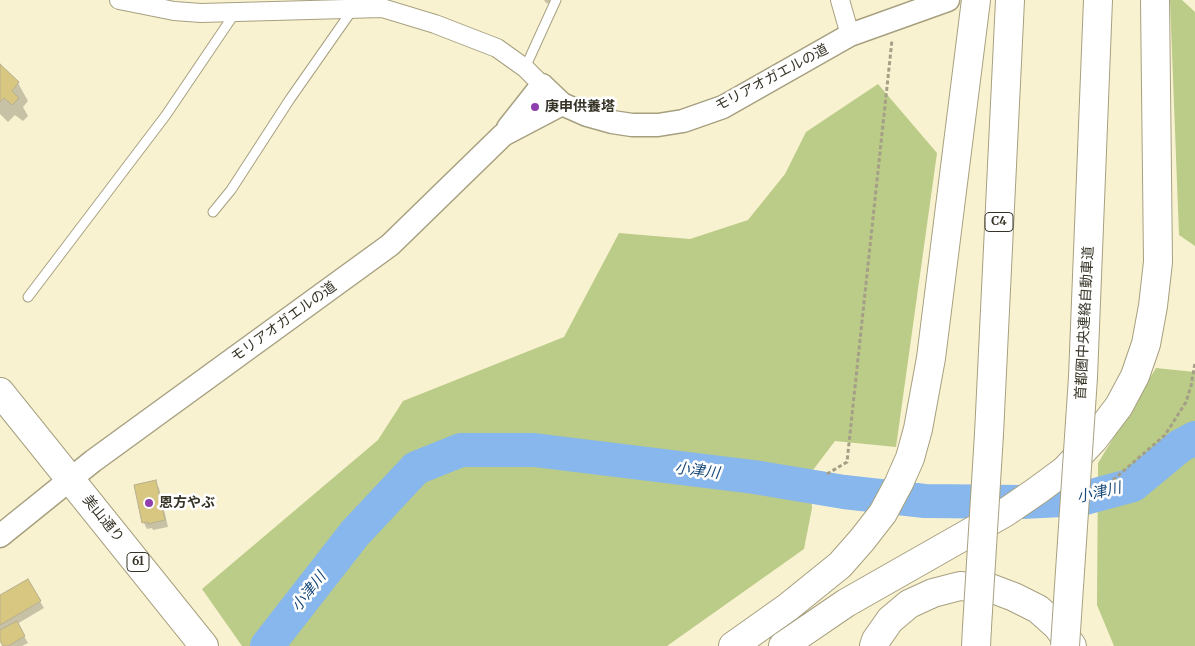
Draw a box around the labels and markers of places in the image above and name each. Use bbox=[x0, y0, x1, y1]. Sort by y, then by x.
place label: 庚申供養塔 bbox=[545, 99, 615, 115]
marker: 庚申供養塔 bbox=[529, 101, 541, 113]
place label: 恩方やぶ bbox=[159, 495, 215, 511]
marker: 恩方やぶ bbox=[143, 497, 155, 509]

